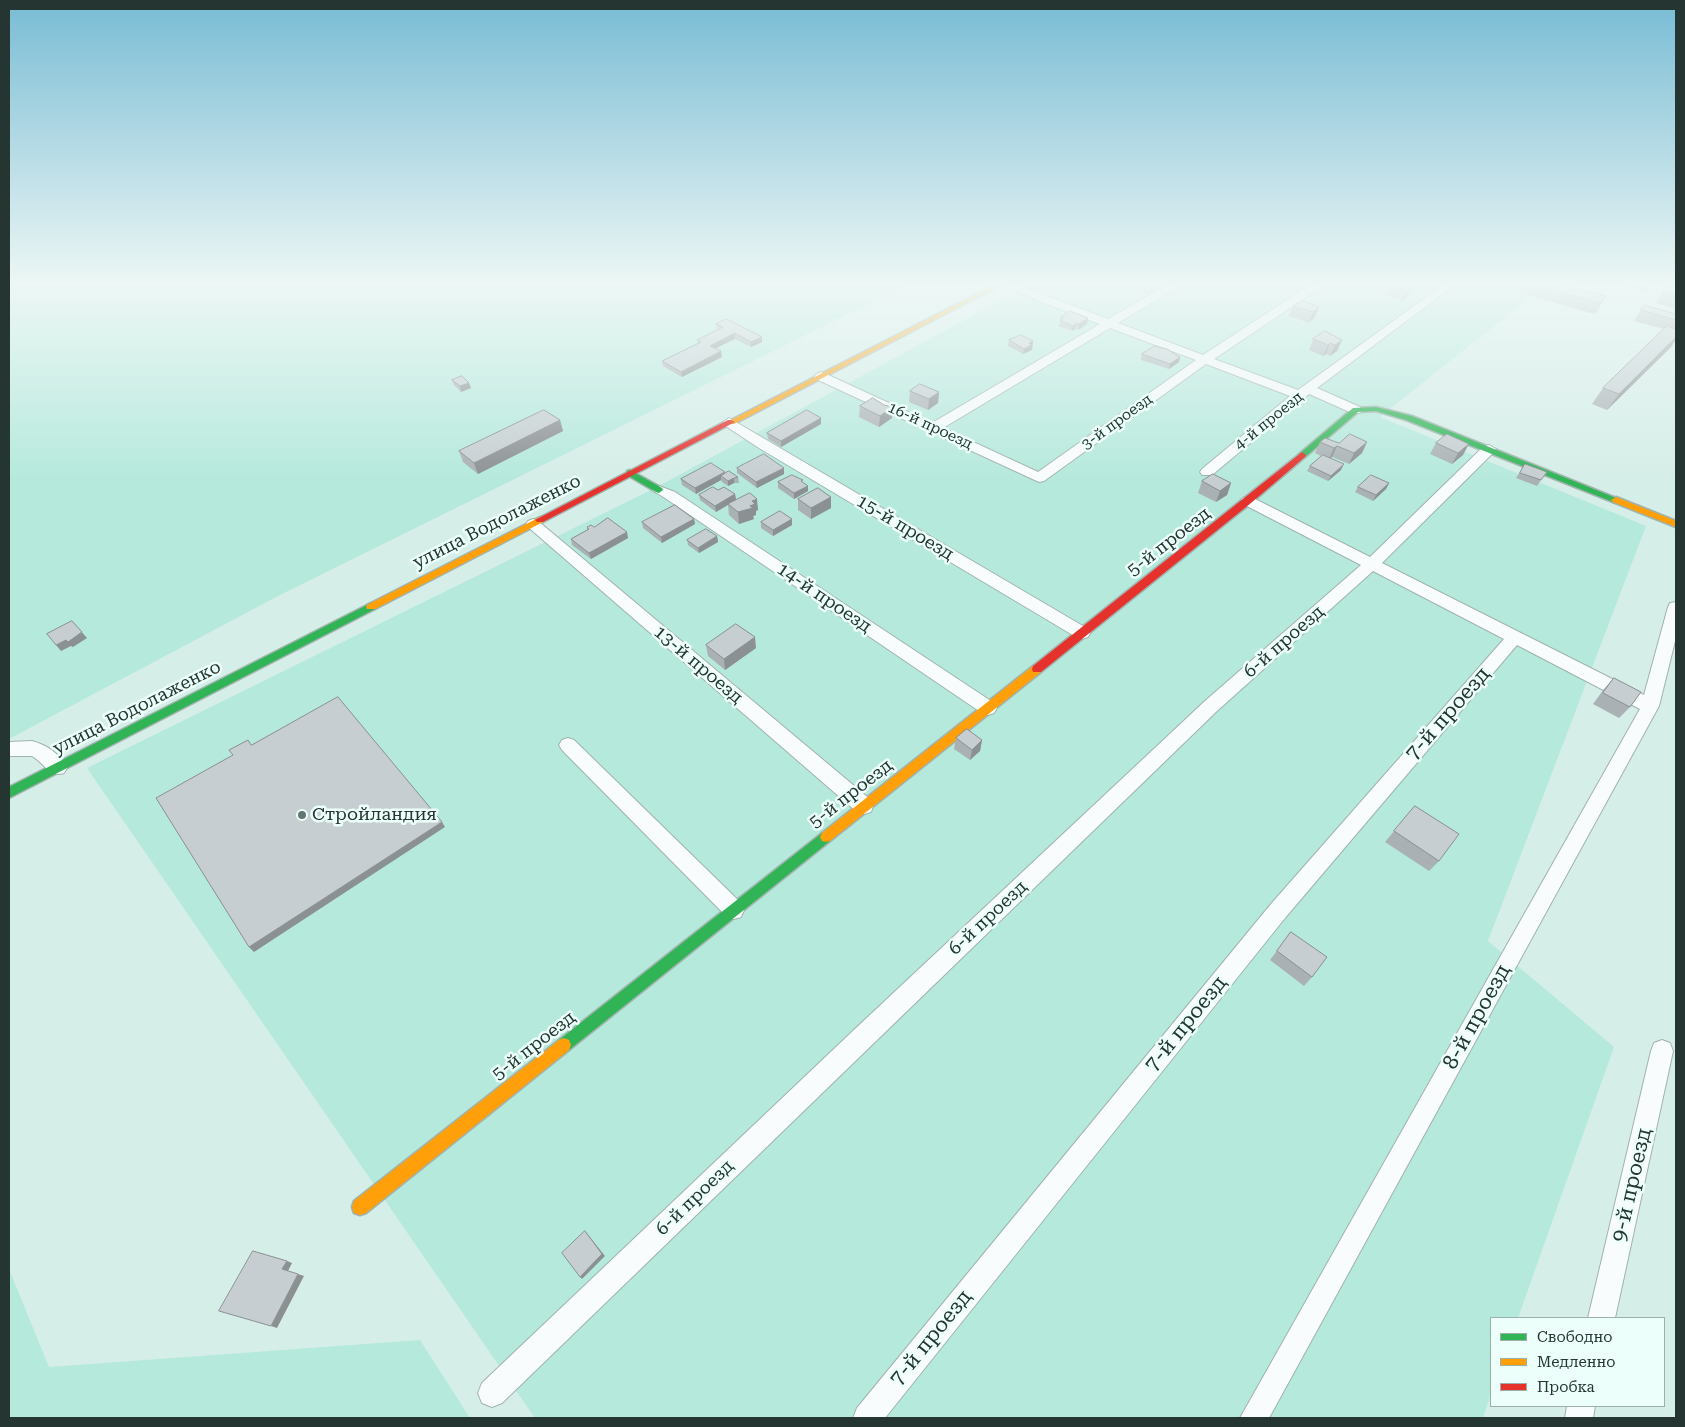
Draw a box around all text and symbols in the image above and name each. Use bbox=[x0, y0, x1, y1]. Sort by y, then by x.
street label: 4-й проезд bbox=[1231, 388, 1307, 454]
street label: 3-й проезд bbox=[1078, 390, 1156, 454]
street label: 16-й проезд bbox=[885, 399, 975, 453]
street label: улица Водолаженко bbox=[409, 470, 585, 574]
street label: 15-й проезд bbox=[852, 491, 958, 565]
street label: 5-й проезд bbox=[1123, 503, 1215, 581]
street label: 14-й проезд bbox=[773, 558, 875, 638]
street label: 6-й проезд bbox=[1239, 601, 1329, 683]
street label: 13-й проезд bbox=[649, 622, 747, 708]
street label: улица Водолаженко bbox=[49, 656, 225, 760]
street label: 7-й проезд bbox=[1400, 662, 1496, 766]
street label: 5-й проезд bbox=[805, 755, 897, 833]
place label: Стройландия bbox=[312, 804, 437, 826]
marker: Стройландия bbox=[296, 809, 308, 821]
street label: 6-й проезд bbox=[944, 876, 1032, 960]
street label: 8-й проезд bbox=[1438, 960, 1516, 1074]
street label: 7-й проезд bbox=[1140, 971, 1232, 1077]
street label: 5-й проезд bbox=[488, 1007, 580, 1085]
street label: 9-й проезд bbox=[1607, 1126, 1657, 1244]
street label: 6-й проезд bbox=[652, 1156, 738, 1240]
street label: 7-й проезд bbox=[885, 1285, 977, 1391]
legend bbox=[1490, 1317, 1665, 1407]
text: Свободно bbox=[1537, 1328, 1612, 1346]
text: Медленно bbox=[1537, 1353, 1616, 1371]
text: Пробка bbox=[1537, 1378, 1595, 1396]

